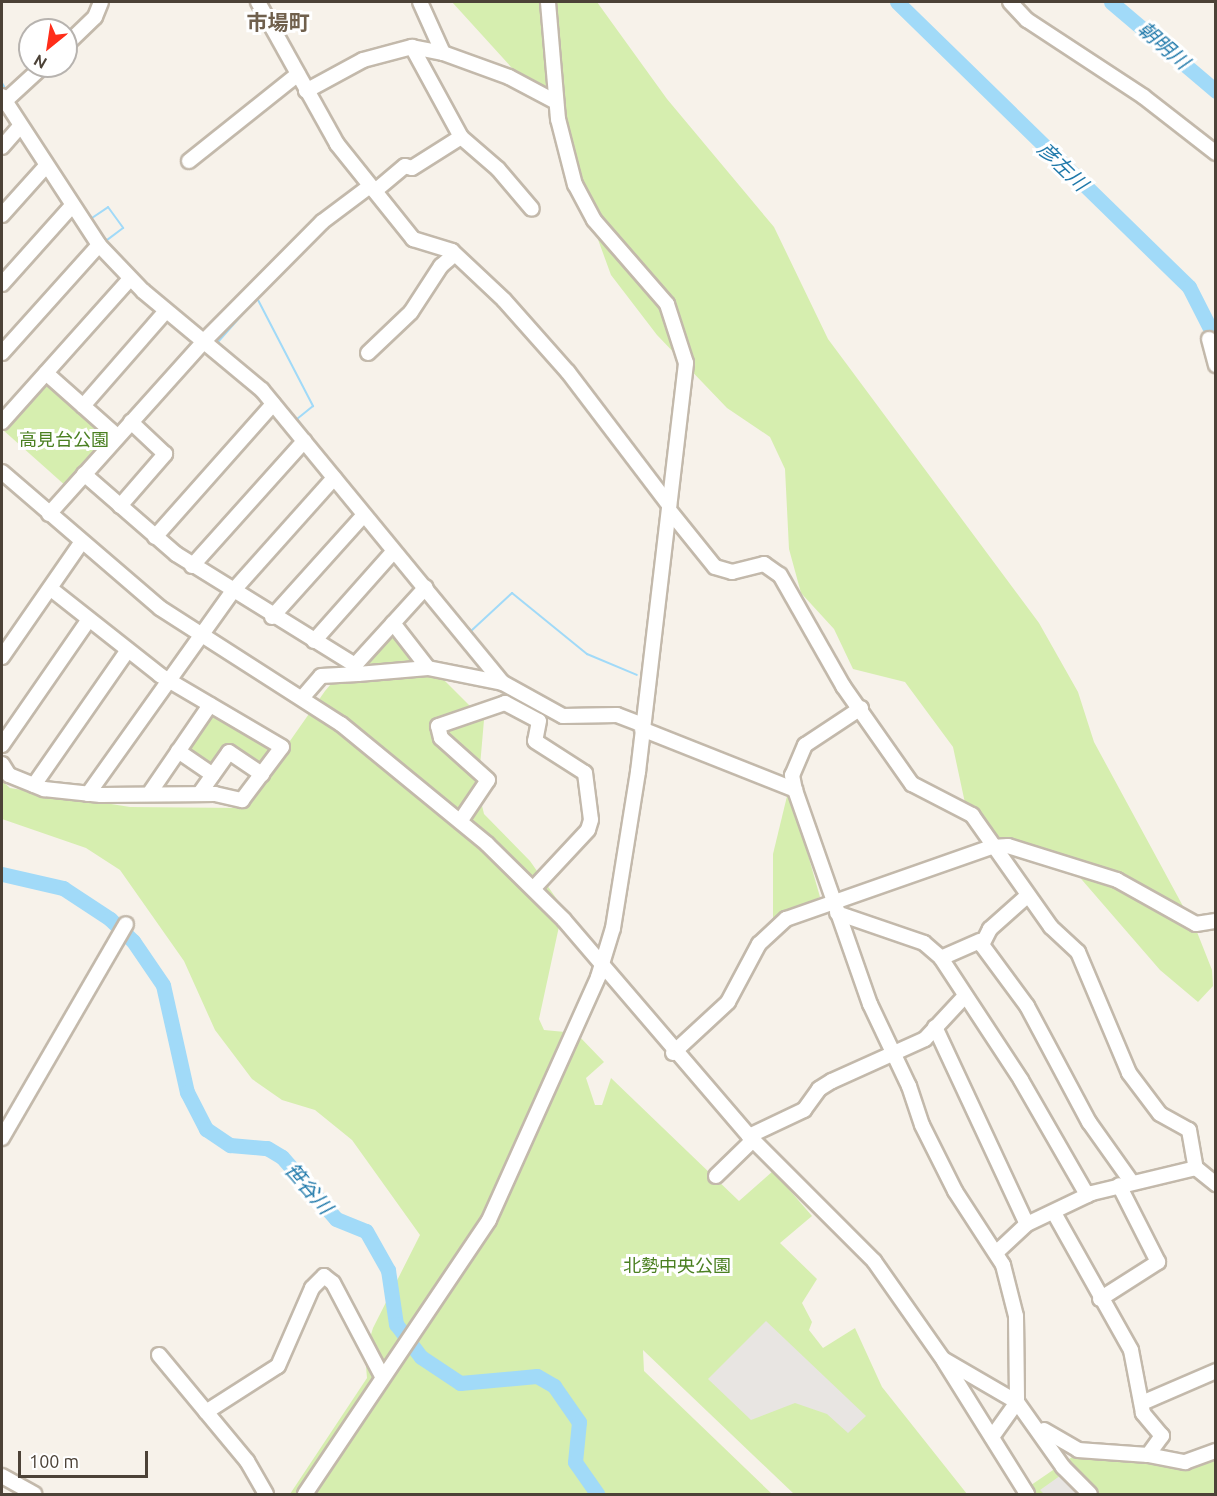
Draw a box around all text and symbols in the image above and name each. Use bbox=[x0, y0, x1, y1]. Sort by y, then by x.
district label: 市場町 bbox=[247, 9, 309, 35]
water label: 朝明川 bbox=[1133, 16, 1195, 74]
north arrow bbox=[18, 18, 78, 78]
text: N bbox=[30, 51, 50, 73]
water label: 彦左川 bbox=[1033, 137, 1093, 195]
park label: 高見台公園 bbox=[19, 428, 109, 450]
water label: 笹谷川 bbox=[280, 1157, 338, 1219]
park label: 北勢中央公園 bbox=[623, 1254, 731, 1276]
scale bar bbox=[21, 1439, 152, 1477]
text: 100 m bbox=[29, 1451, 79, 1471]

